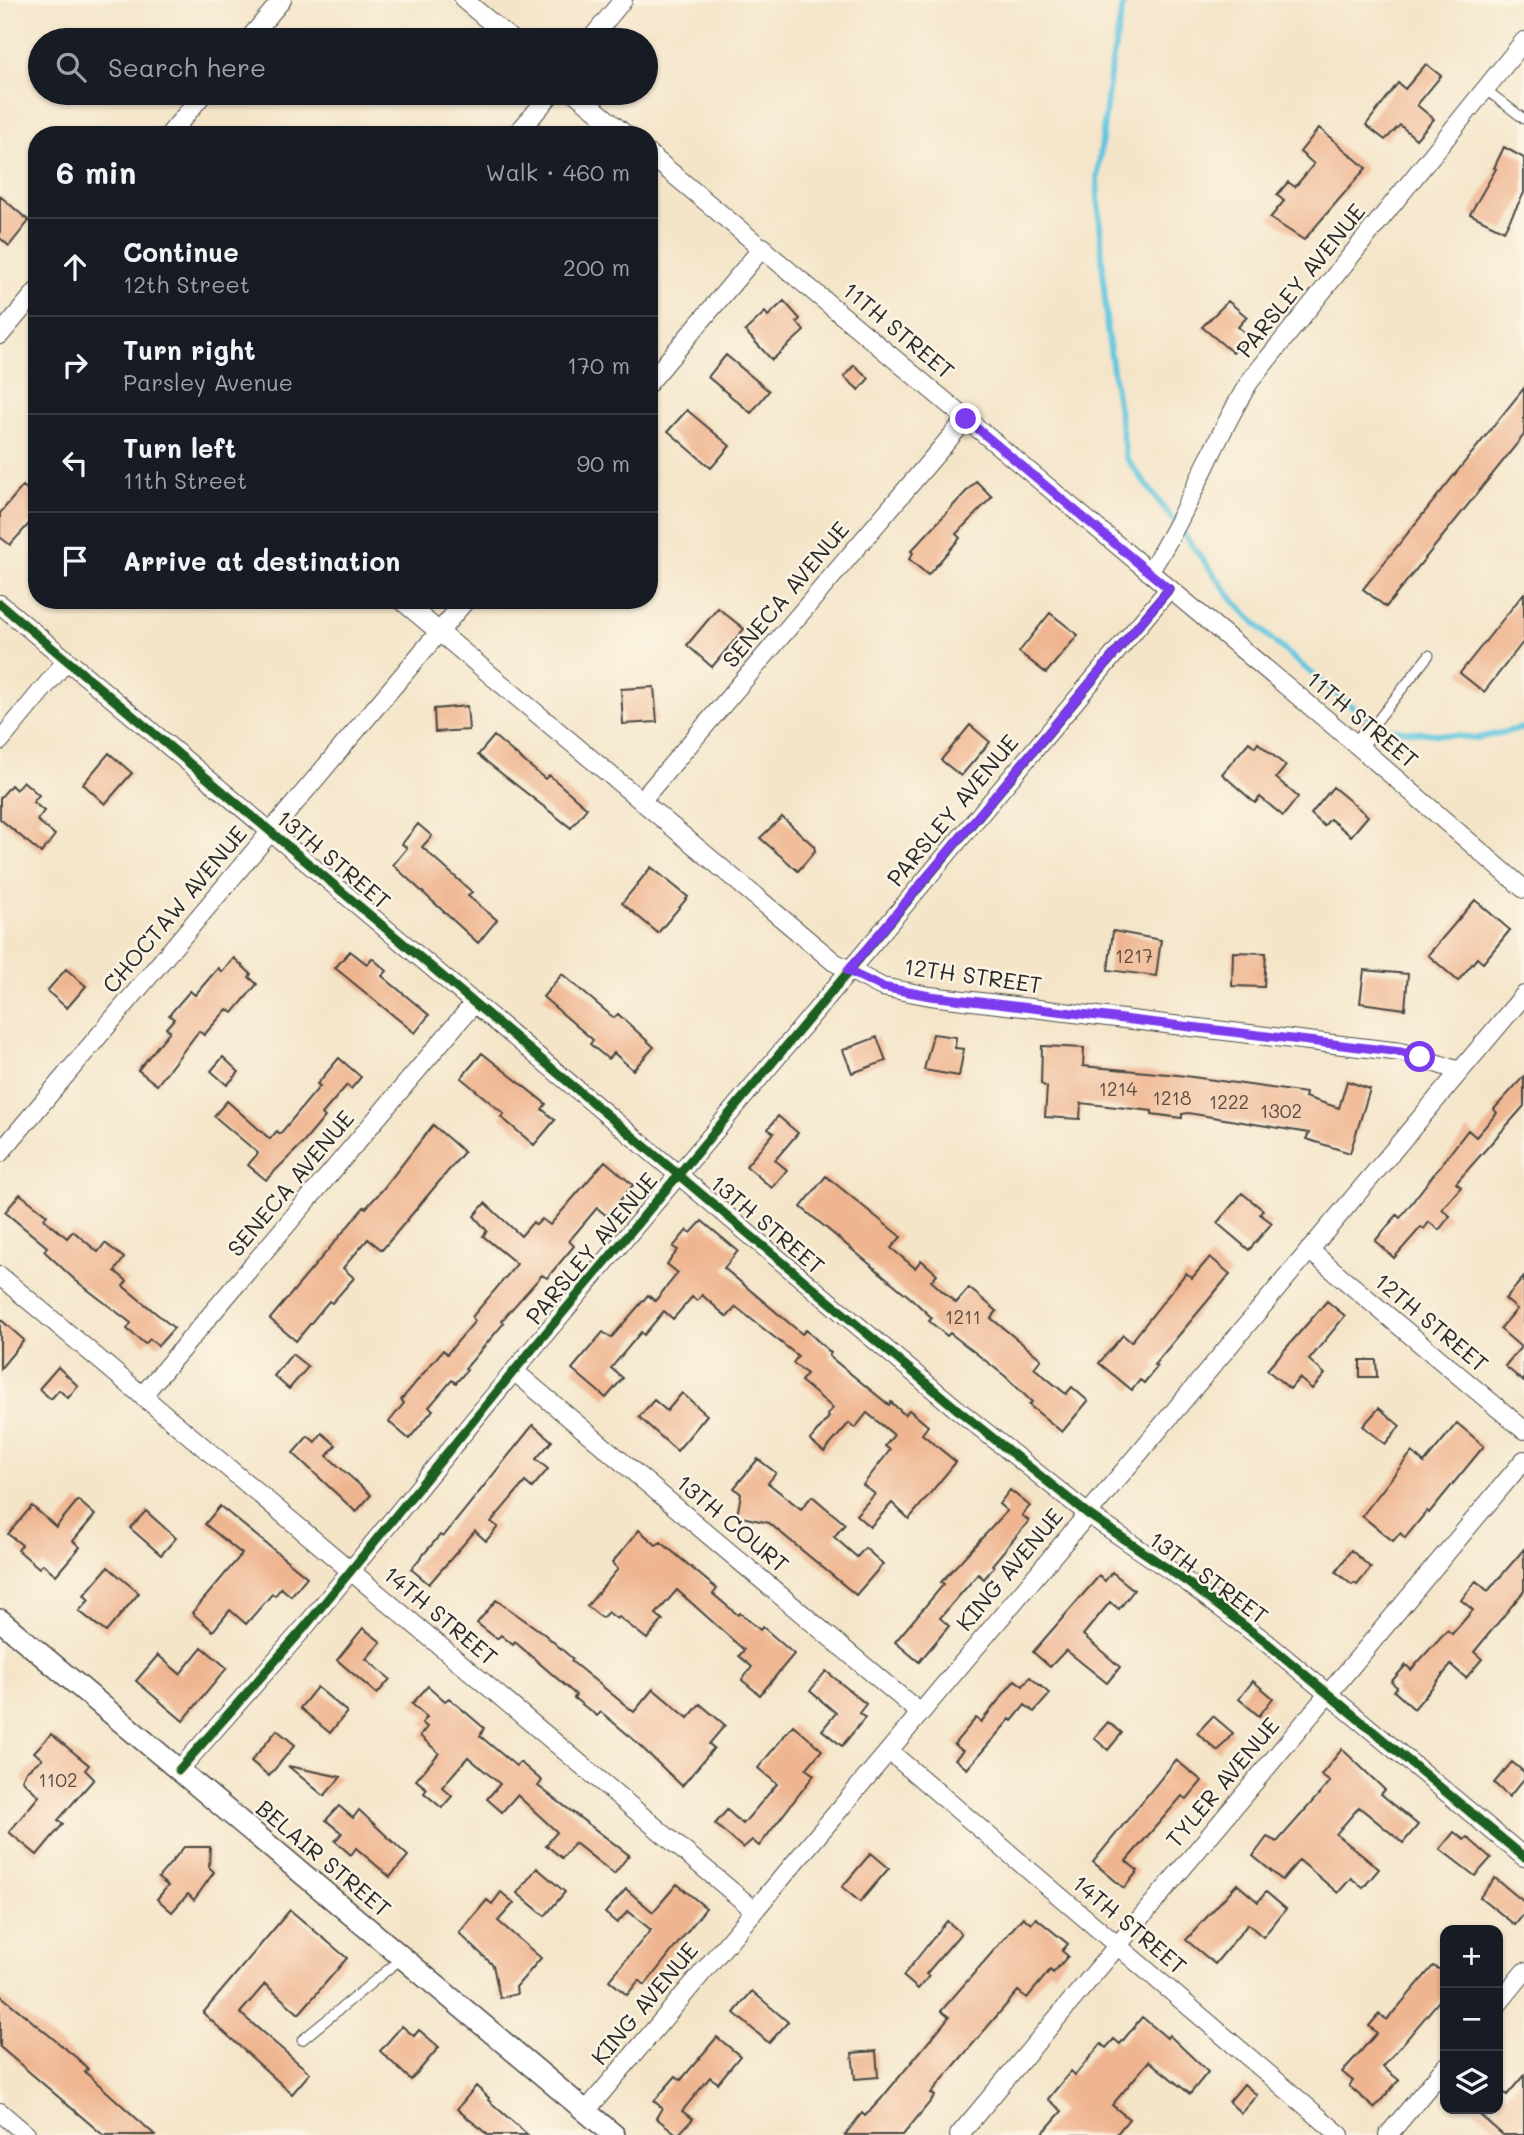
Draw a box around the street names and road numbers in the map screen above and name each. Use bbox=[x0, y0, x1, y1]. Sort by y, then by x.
street label: PARSLEY AVENUE bbox=[1229, 197, 1371, 363]
street label: 11TH STREET bbox=[837, 275, 961, 385]
street label: SENECA AVENUE bbox=[715, 515, 855, 673]
street label: 11TH STREET bbox=[1301, 664, 1425, 774]
street label: PARSLEY AVENUE bbox=[880, 728, 1024, 892]
street label: 13TH STREET bbox=[271, 803, 397, 915]
street label: CHOCTAW AVENUE bbox=[95, 819, 253, 999]
street label: 12TH STREET bbox=[902, 950, 1044, 1000]
street label: SENECA AVENUE bbox=[220, 1104, 360, 1262]
street label: PARSLEY AVENUE bbox=[519, 1166, 663, 1330]
street label: 13TH STREET bbox=[705, 1168, 831, 1280]
street label: 12TH STREET bbox=[1369, 1266, 1495, 1378]
street label: 13TH COURT bbox=[671, 1467, 795, 1579]
street label: KING AVENUE bbox=[949, 1501, 1069, 1637]
street label: 13TH STREET bbox=[1144, 1524, 1274, 1630]
street label: 14TH STREET bbox=[378, 1559, 504, 1671]
street label: TYLER AVENUE bbox=[1159, 1711, 1285, 1853]
street label: BELAIR STREET bbox=[250, 1793, 398, 1923]
street label: 14TH STREET bbox=[1067, 1868, 1193, 1980]
street label: KING AVENUE bbox=[584, 1935, 704, 2071]

